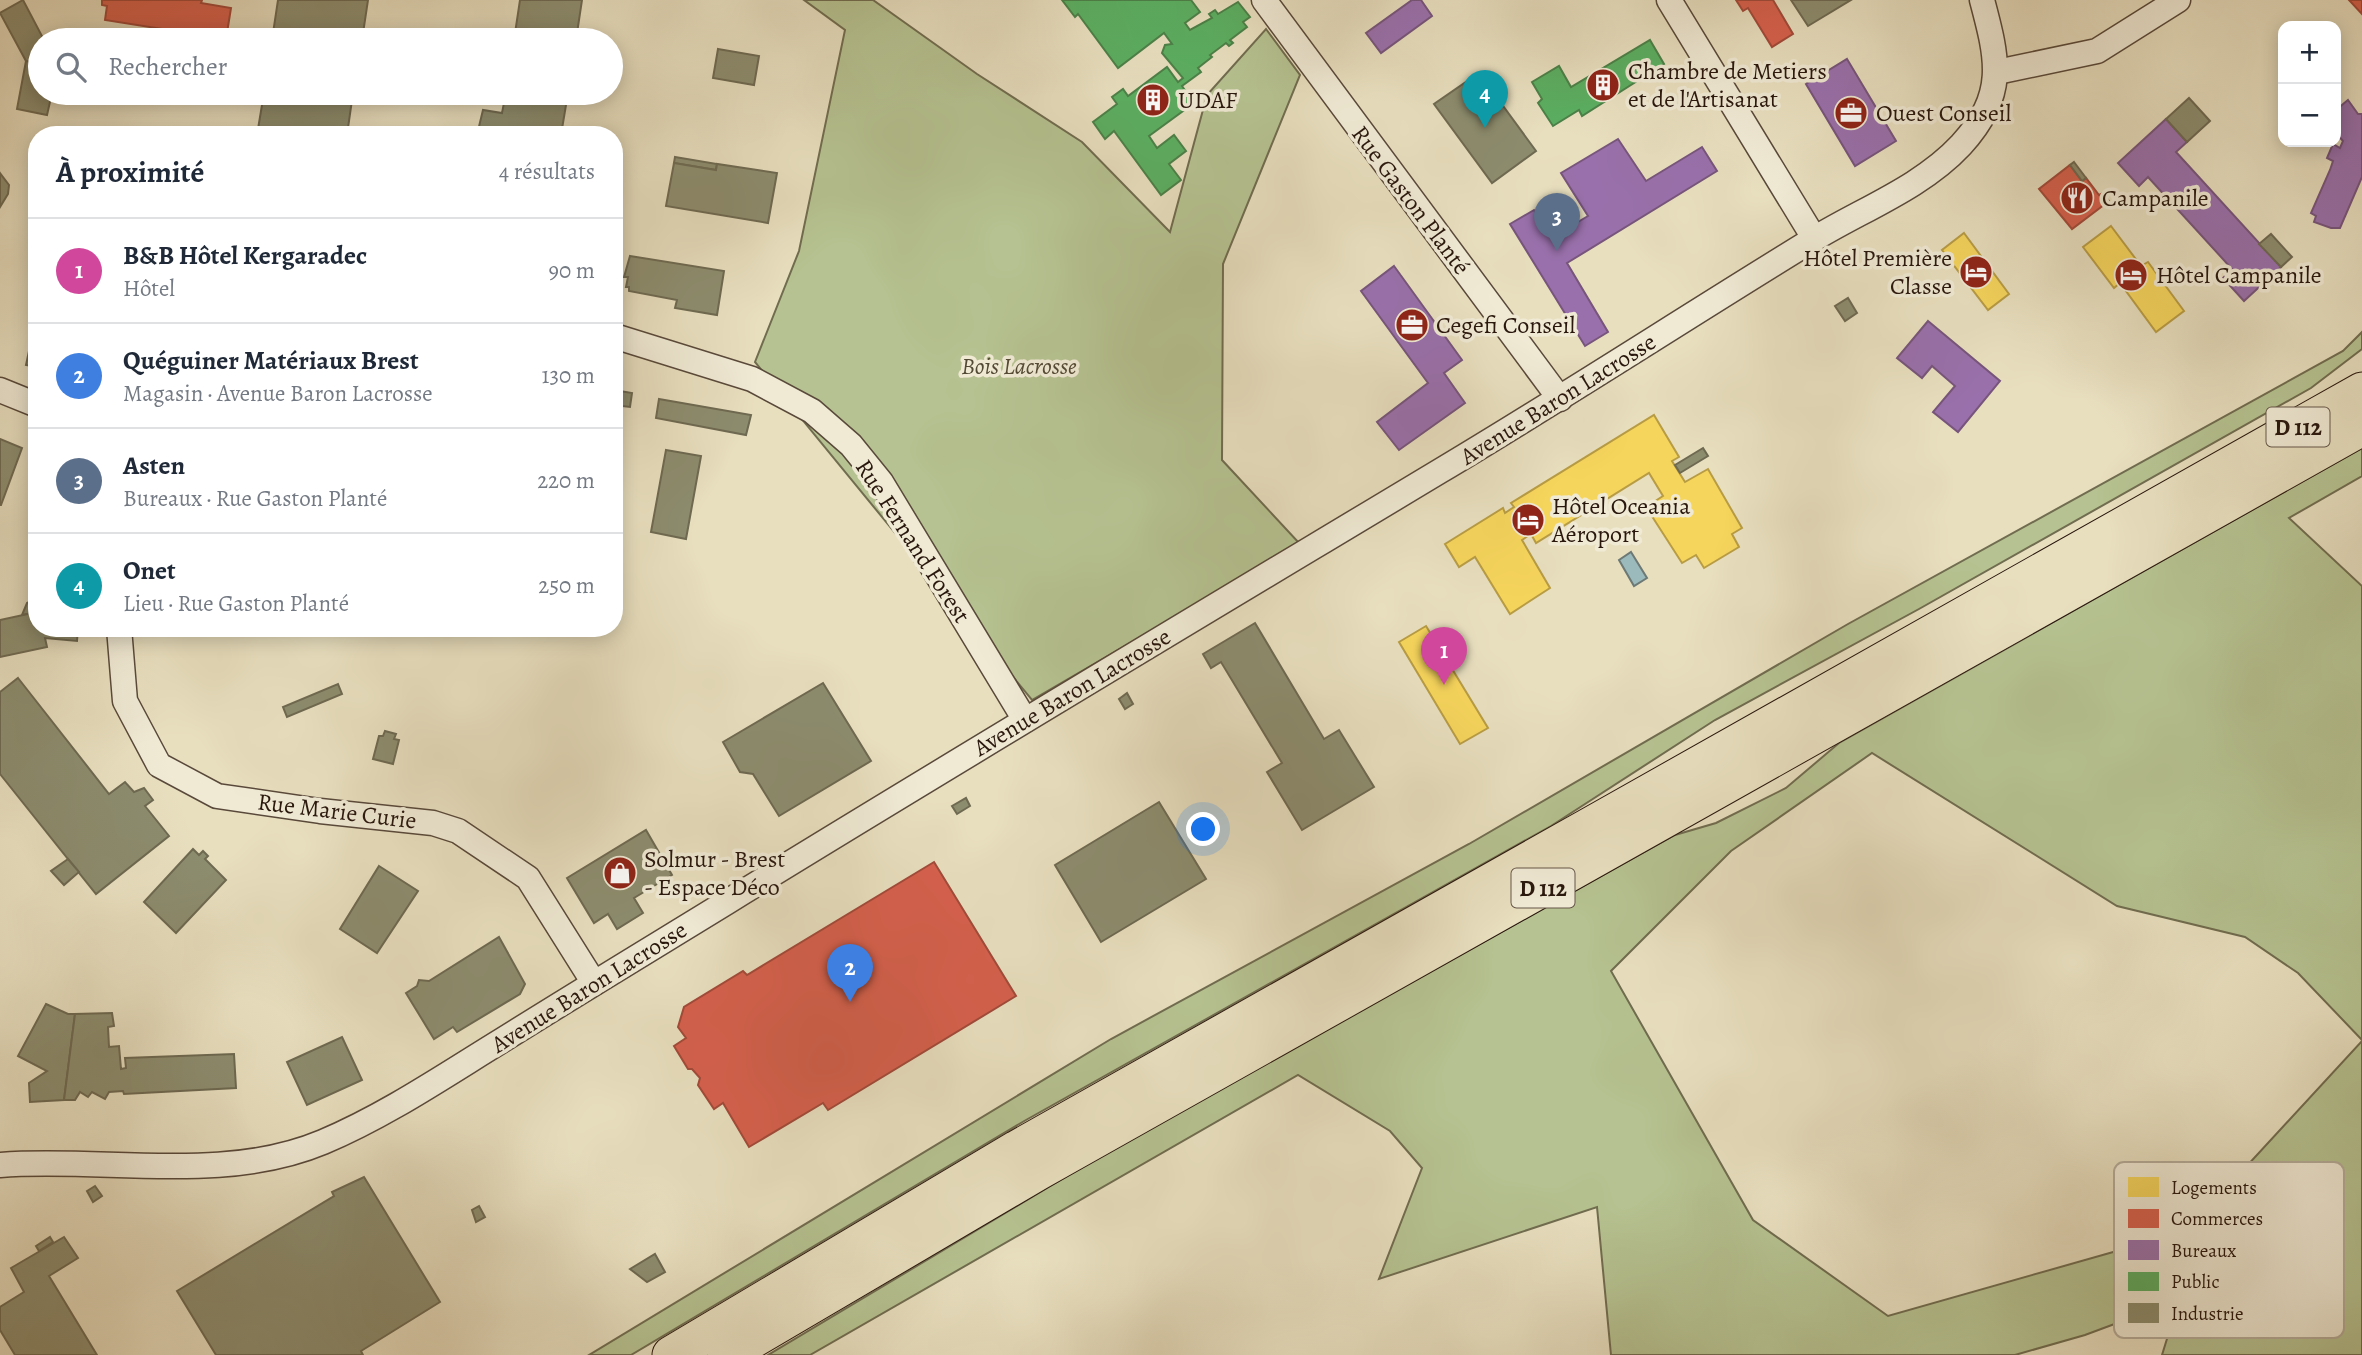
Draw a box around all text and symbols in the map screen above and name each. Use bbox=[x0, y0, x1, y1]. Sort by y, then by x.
map controls bbox=[2278, 21, 2341, 147]
button: + bbox=[2278, 21, 2341, 84]
search box bbox=[28, 28, 623, 105]
icon: search bbox=[52, 48, 90, 86]
text: Rechercher bbox=[108, 49, 228, 84]
place label: Chambre de Metiers et de l'Artisanat bbox=[1628, 55, 1827, 115]
building icon: Chambre de Metiers et de l'Artisanat bbox=[1584, 66, 1622, 104]
pin: 4 bbox=[1462, 70, 1508, 128]
building icon: UDAF bbox=[1134, 81, 1172, 119]
place label: UDAF bbox=[1178, 84, 1237, 116]
button: − bbox=[2278, 84, 2341, 147]
office icon: Ouest Conseil bbox=[1832, 94, 1870, 132]
place label: Ouest Conseil bbox=[1876, 97, 2011, 129]
street label: Rue Gaston Planté bbox=[1344, 119, 1478, 281]
text: À proximité bbox=[56, 152, 204, 192]
text: 4 résultats bbox=[499, 156, 595, 187]
restaurant icon: Campanile bbox=[2058, 179, 2096, 217]
place label: Campanile bbox=[2102, 182, 2209, 214]
pin: 3 bbox=[1534, 193, 1580, 251]
text: B&B Hôtel Kergaradec bbox=[123, 238, 367, 273]
place label: Hôtel Première Classe bbox=[1803, 242, 1952, 302]
hotel icon: Hôtel Première Classe bbox=[1957, 253, 1995, 291]
text: 1 bbox=[75, 255, 83, 286]
text: 90 m bbox=[549, 255, 595, 286]
hotel icon: Hôtel Campanile bbox=[2112, 256, 2150, 294]
place label: Hôtel Campanile bbox=[2156, 259, 2321, 291]
text: Hôtel bbox=[123, 273, 175, 304]
office icon: Cegefi Conseil bbox=[1393, 306, 1431, 344]
place label: Cegefi Conseil bbox=[1436, 309, 1575, 341]
street label: Avenue Baron Lacrosse bbox=[1453, 326, 1662, 473]
text: Quéguiner Matériaux Brest bbox=[123, 343, 419, 378]
park label: Bois Lacrosse bbox=[961, 350, 1077, 382]
text: 2 bbox=[73, 360, 85, 391]
text: 130 m bbox=[542, 360, 595, 391]
text: Magasin · Avenue Baron Lacrosse bbox=[123, 378, 433, 409]
road number: D 112 bbox=[2266, 408, 2330, 446]
text: Asten bbox=[123, 448, 185, 483]
street label: Rue Fernand Forest bbox=[848, 453, 978, 629]
text: 3 bbox=[74, 465, 84, 496]
text: 220 m bbox=[537, 465, 595, 496]
text: Bureaux · Rue Gaston Planté bbox=[123, 483, 387, 514]
place label: Hôtel Oceania Aéroport bbox=[1551, 490, 1691, 550]
hotel icon: Hôtel Oceania Aéroport bbox=[1509, 501, 1547, 539]
text: Onet bbox=[123, 553, 176, 588]
text: 4 bbox=[74, 570, 84, 601]
text: 250 m bbox=[538, 570, 595, 601]
text: Lieu · Rue Gaston Planté bbox=[123, 588, 349, 619]
street label: Avenue Baron Lacrosse bbox=[966, 620, 1177, 764]
pin: 1 bbox=[1421, 627, 1467, 685]
street label: Rue Marie Curie bbox=[256, 785, 418, 837]
your location bbox=[1186, 812, 1220, 846]
place label: Solmur - Brest - Espace Déco bbox=[644, 843, 785, 903]
shop icon: Solmur - Brest - Espace Déco bbox=[601, 854, 639, 892]
road number: D 112 bbox=[1512, 868, 1574, 908]
street label: Avenue Baron Lacrosse bbox=[484, 914, 693, 1061]
pin: 2 bbox=[827, 944, 873, 1002]
legend bbox=[2114, 1162, 2344, 1338]
text: Logements bbox=[2171, 1175, 2257, 1201]
text: Commerces bbox=[2171, 1206, 2263, 1232]
text: Bureaux bbox=[2171, 1238, 2236, 1264]
text: Public bbox=[2171, 1269, 2219, 1295]
text: Industrie bbox=[2171, 1301, 2244, 1327]

